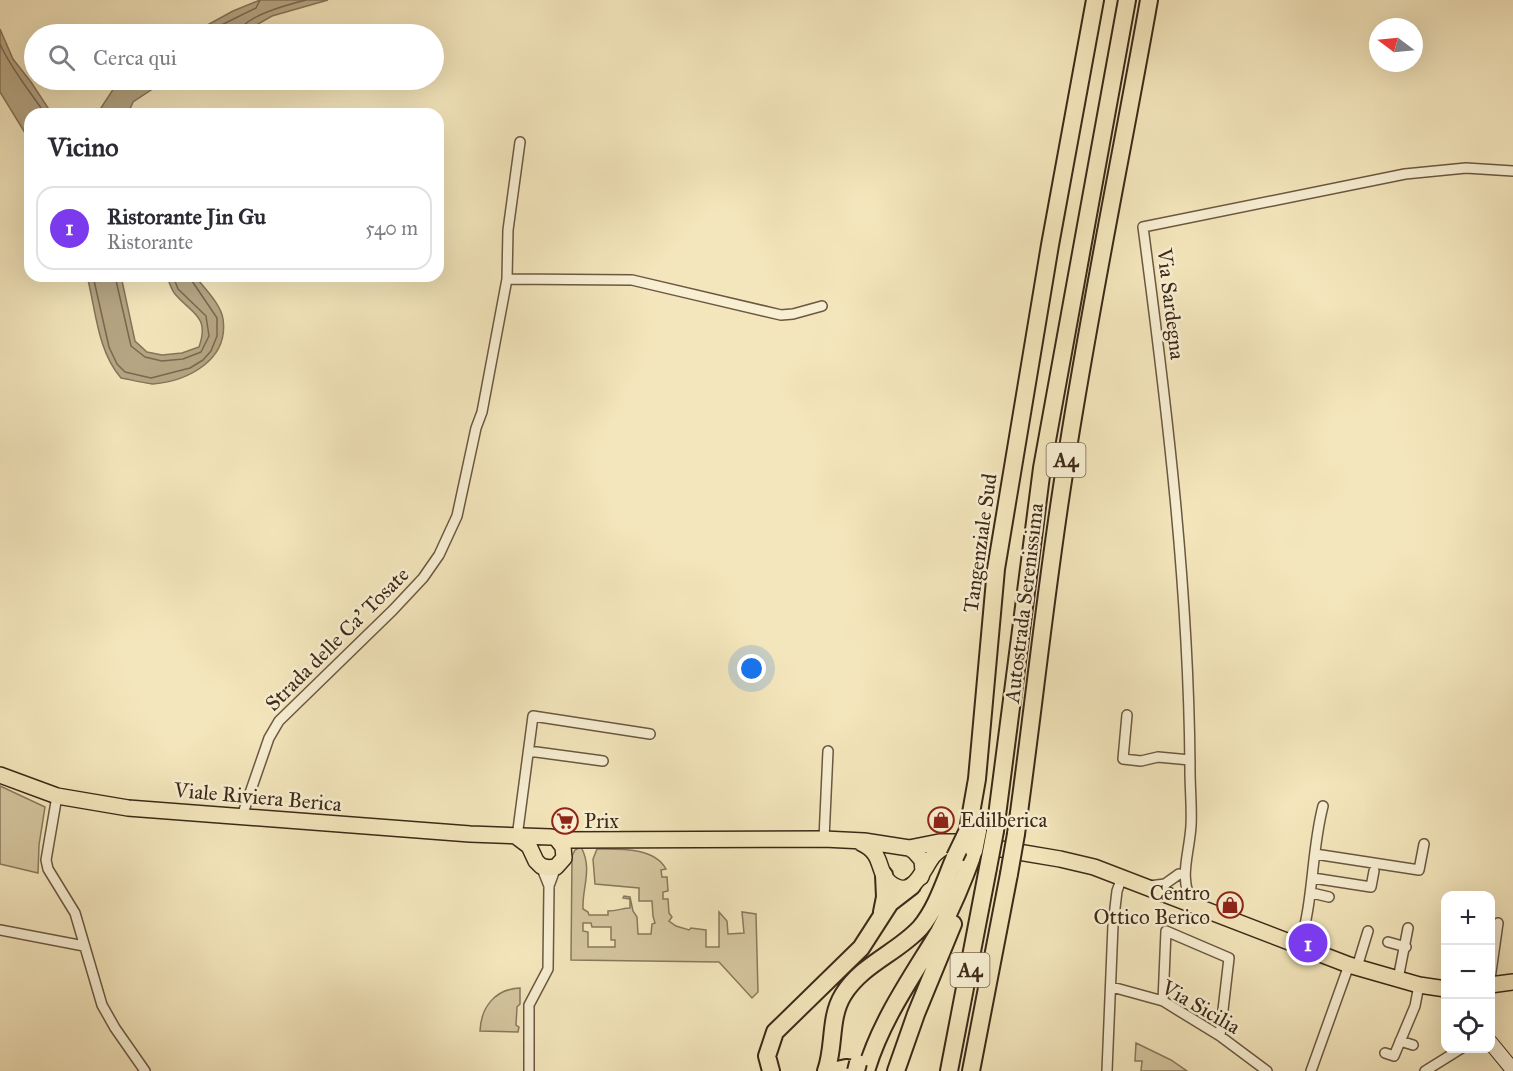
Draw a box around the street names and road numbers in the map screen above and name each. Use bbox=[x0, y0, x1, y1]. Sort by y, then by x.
street label: Via Sardegna bbox=[1151, 246, 1191, 361]
road number: A4 bbox=[1046, 443, 1086, 477]
street label: Tangenziale Sud bbox=[957, 471, 1003, 614]
street label: Autostrada Serenissima bbox=[999, 501, 1049, 705]
street label: Strada delle Ca' Tosate bbox=[260, 561, 415, 716]
street label: Viale Riviera Berica bbox=[172, 777, 343, 817]
road number: A4 bbox=[950, 953, 990, 987]
street label: Via Sicilia bbox=[1156, 974, 1245, 1040]

